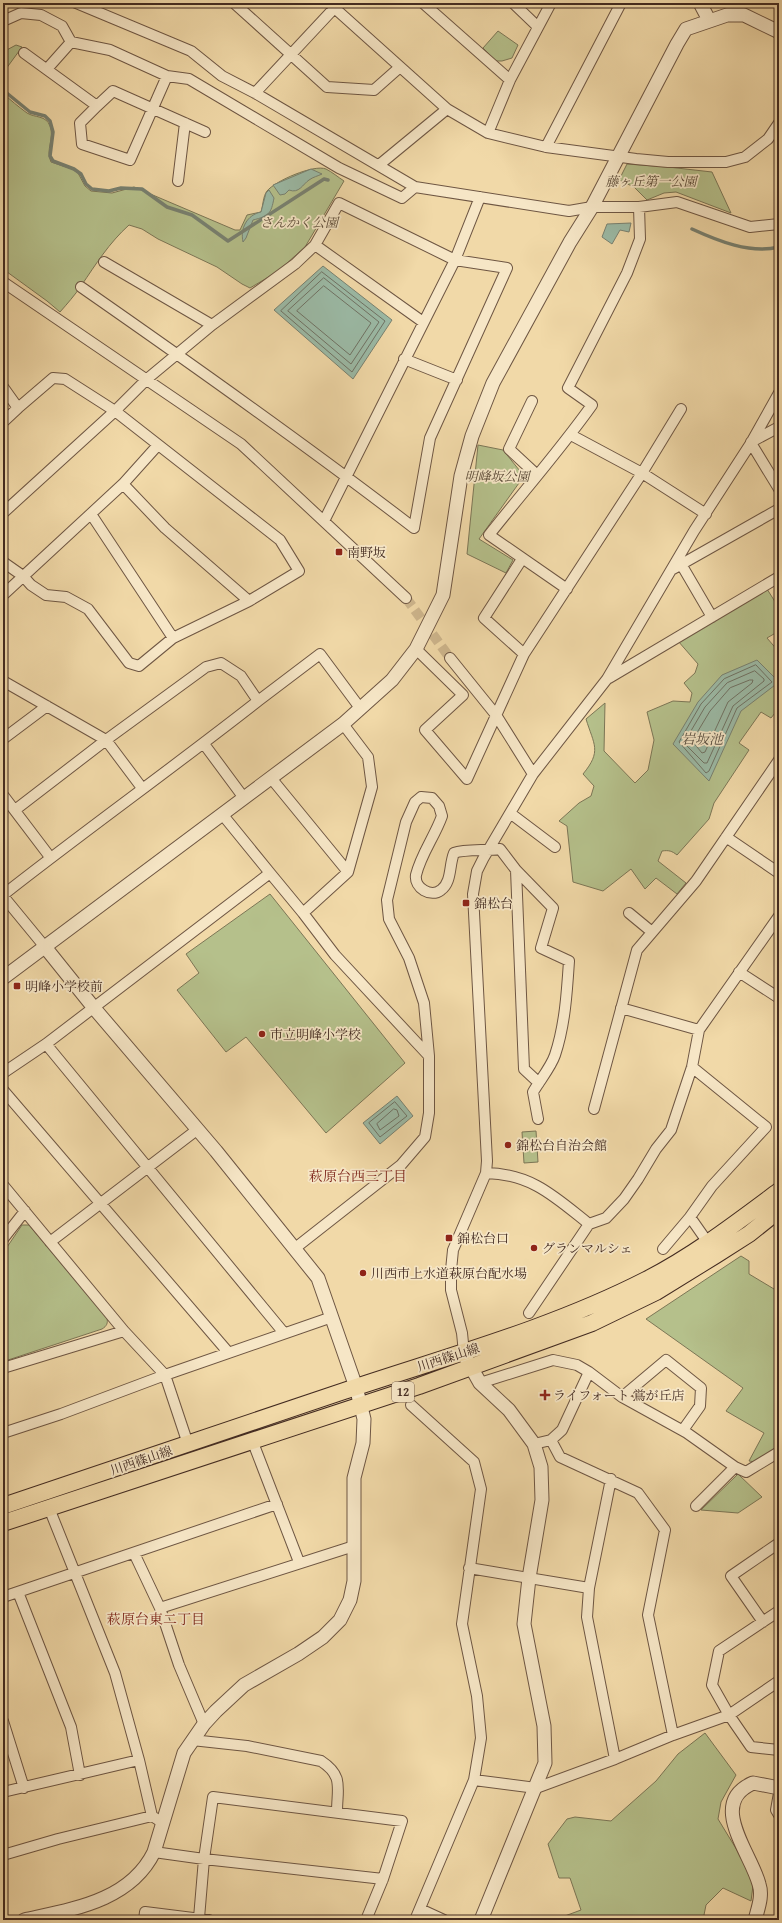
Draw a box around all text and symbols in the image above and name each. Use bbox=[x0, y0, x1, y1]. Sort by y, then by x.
park label: 藤ヶ丘第一公園 bbox=[605, 172, 698, 191]
park label: さんかく公園 bbox=[260, 213, 340, 232]
park label: 明峰坂公園 bbox=[464, 467, 531, 486]
place label: 南野坂 bbox=[347, 543, 386, 562]
marker: 南野坂 bbox=[334, 547, 344, 557]
water label: 岩坂池 bbox=[681, 729, 725, 749]
place label: 錦松台 bbox=[474, 894, 513, 913]
marker: 錦松台 bbox=[461, 898, 471, 908]
place label: 明峰小学校前 bbox=[25, 977, 103, 996]
marker: 明峰小学校前 bbox=[12, 981, 22, 991]
place label: 市立明峰小学校 bbox=[270, 1025, 361, 1044]
marker: 市立明峰小学校 bbox=[257, 1029, 267, 1039]
place label: 錦松台自治会館 bbox=[516, 1136, 607, 1155]
marker: 錦松台自治会館 bbox=[503, 1140, 513, 1150]
district label: 萩原台西三丁目 bbox=[309, 1166, 407, 1186]
place label: 錦松台口 bbox=[457, 1229, 509, 1248]
marker: 錦松台口 bbox=[444, 1233, 454, 1243]
place label: グランマルシェ bbox=[542, 1239, 632, 1258]
marker: グランマルシェ bbox=[529, 1243, 539, 1253]
place label: 川西市上水道萩原台配水場 bbox=[371, 1264, 527, 1283]
marker: 川西市上水道萩原台配水場 bbox=[358, 1268, 368, 1278]
street label: 川西篠山線 bbox=[414, 1338, 482, 1377]
road number: 12 bbox=[392, 1382, 414, 1402]
place label: ライフォート 鴬が丘店 bbox=[553, 1386, 684, 1405]
marker: ライフォート 鴬が丘店 bbox=[540, 1390, 550, 1400]
street label: 川西篠山線 bbox=[107, 1441, 175, 1480]
district label: 萩原台東二丁目 bbox=[107, 1609, 205, 1629]

